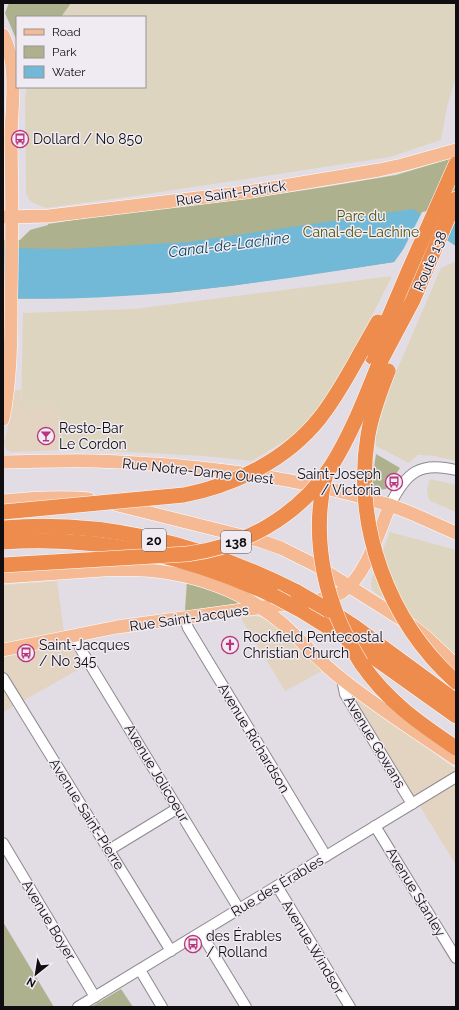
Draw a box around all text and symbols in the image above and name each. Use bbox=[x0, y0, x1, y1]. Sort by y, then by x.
legend bbox=[16, 16, 146, 88]
text: Road bbox=[52, 25, 81, 39]
text: Park bbox=[52, 45, 77, 59]
text: Water bbox=[52, 65, 86, 79]
bus stop icon: Dollard / No 850 bbox=[10, 129, 30, 149]
place label: Dollard / No 850 bbox=[33, 131, 143, 147]
street label: Rue Saint-Patrick bbox=[175, 177, 288, 209]
park label: Parc du Canal-de-Lachine bbox=[303, 208, 419, 240]
water label: Canal-de-Lachine bbox=[167, 229, 291, 261]
street label: Route 138 bbox=[410, 229, 450, 293]
place label: Resto-Bar Le Cordon bbox=[59, 420, 127, 452]
bar icon: Resto-Bar Le Cordon bbox=[36, 426, 56, 446]
street label: Rue Notre-Dame Ouest bbox=[121, 455, 275, 487]
place label: Saint-Joseph / Victoria bbox=[297, 466, 381, 498]
bus stop icon: Saint-Joseph / Victoria bbox=[384, 472, 404, 492]
road number: 20 bbox=[142, 529, 166, 551]
road number: 138 bbox=[221, 531, 251, 553]
street label: Rue Saint-Jacques bbox=[128, 602, 250, 634]
place label: Rockfield Pentecostal Christian Church bbox=[243, 629, 383, 661]
church icon: Rockfield Pentecostal Christian Church bbox=[220, 635, 240, 655]
place label: Saint-Jacques / No 345 bbox=[39, 637, 130, 669]
bus stop icon: Saint-Jacques / No 345 bbox=[16, 643, 36, 663]
street label: Avenue Richardson bbox=[215, 680, 293, 796]
street label: Avenue Gowans bbox=[341, 693, 409, 791]
street label: Avenue Jolicoeur bbox=[121, 721, 193, 825]
street label: Avenue Saint-Pierre bbox=[46, 755, 128, 873]
street label: Avenue Stanley bbox=[383, 845, 449, 940]
street label: Rue des Érables bbox=[227, 851, 326, 920]
street label: Avenue Boyer bbox=[19, 877, 79, 963]
street label: Avenue Windsor bbox=[279, 897, 347, 997]
place label: des Érables / Rolland bbox=[206, 927, 282, 960]
bus stop icon: des Érables / Rolland bbox=[183, 934, 203, 954]
north arrow bbox=[16, 954, 56, 994]
text: N bbox=[24, 974, 38, 990]

